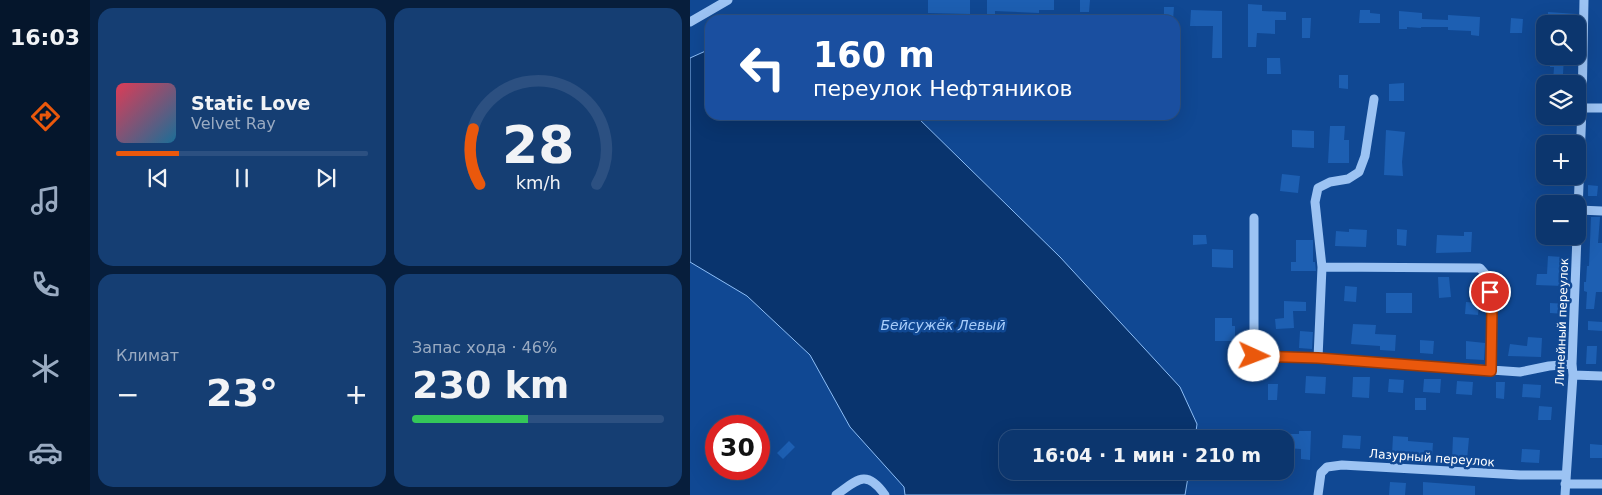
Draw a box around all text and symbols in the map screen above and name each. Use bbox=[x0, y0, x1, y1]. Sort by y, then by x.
map controls bbox=[1536, 15, 1586, 245]
button: search bbox=[1536, 15, 1586, 65]
text: 16:03 bbox=[10, 25, 80, 50]
icon: left bbox=[730, 35, 795, 100]
text: 160 m bbox=[813, 35, 935, 75]
button: layers bbox=[1536, 75, 1586, 125]
text: переулок Нефтяников bbox=[813, 76, 1073, 101]
text: Static Love bbox=[191, 92, 311, 114]
icon: directions bbox=[28, 99, 63, 134]
text: Velvet Ray bbox=[191, 114, 276, 133]
text: 28 bbox=[502, 115, 574, 175]
button: + bbox=[1536, 135, 1586, 185]
icon: previous bbox=[144, 164, 172, 192]
icon: pause bbox=[228, 164, 256, 192]
icon: next bbox=[312, 164, 340, 192]
text: km/h bbox=[515, 172, 561, 193]
icon: music bbox=[28, 183, 63, 218]
button: − bbox=[1536, 195, 1586, 245]
street label: Линейный переулок bbox=[1553, 258, 1571, 386]
icon: phone bbox=[28, 267, 63, 302]
pin bbox=[1469, 271, 1511, 313]
icon: arrive bbox=[1476, 278, 1504, 306]
water label: Бейсужёк Левый bbox=[881, 317, 1005, 333]
position arrow bbox=[1227, 329, 1279, 381]
text: Запас хода · 46% bbox=[412, 338, 557, 357]
text: Климат bbox=[116, 346, 179, 365]
icon: climate bbox=[28, 351, 63, 386]
text: 230 km bbox=[412, 363, 569, 407]
text: 23° bbox=[206, 371, 278, 415]
text: − bbox=[116, 378, 139, 411]
text: + bbox=[345, 378, 368, 411]
speed limit sign: 30 bbox=[705, 415, 770, 480]
icon: car bbox=[28, 435, 63, 470]
text: 16:04 · 1 мин · 210 m bbox=[1032, 444, 1261, 466]
street label: Лазурный переулок bbox=[1369, 447, 1495, 469]

